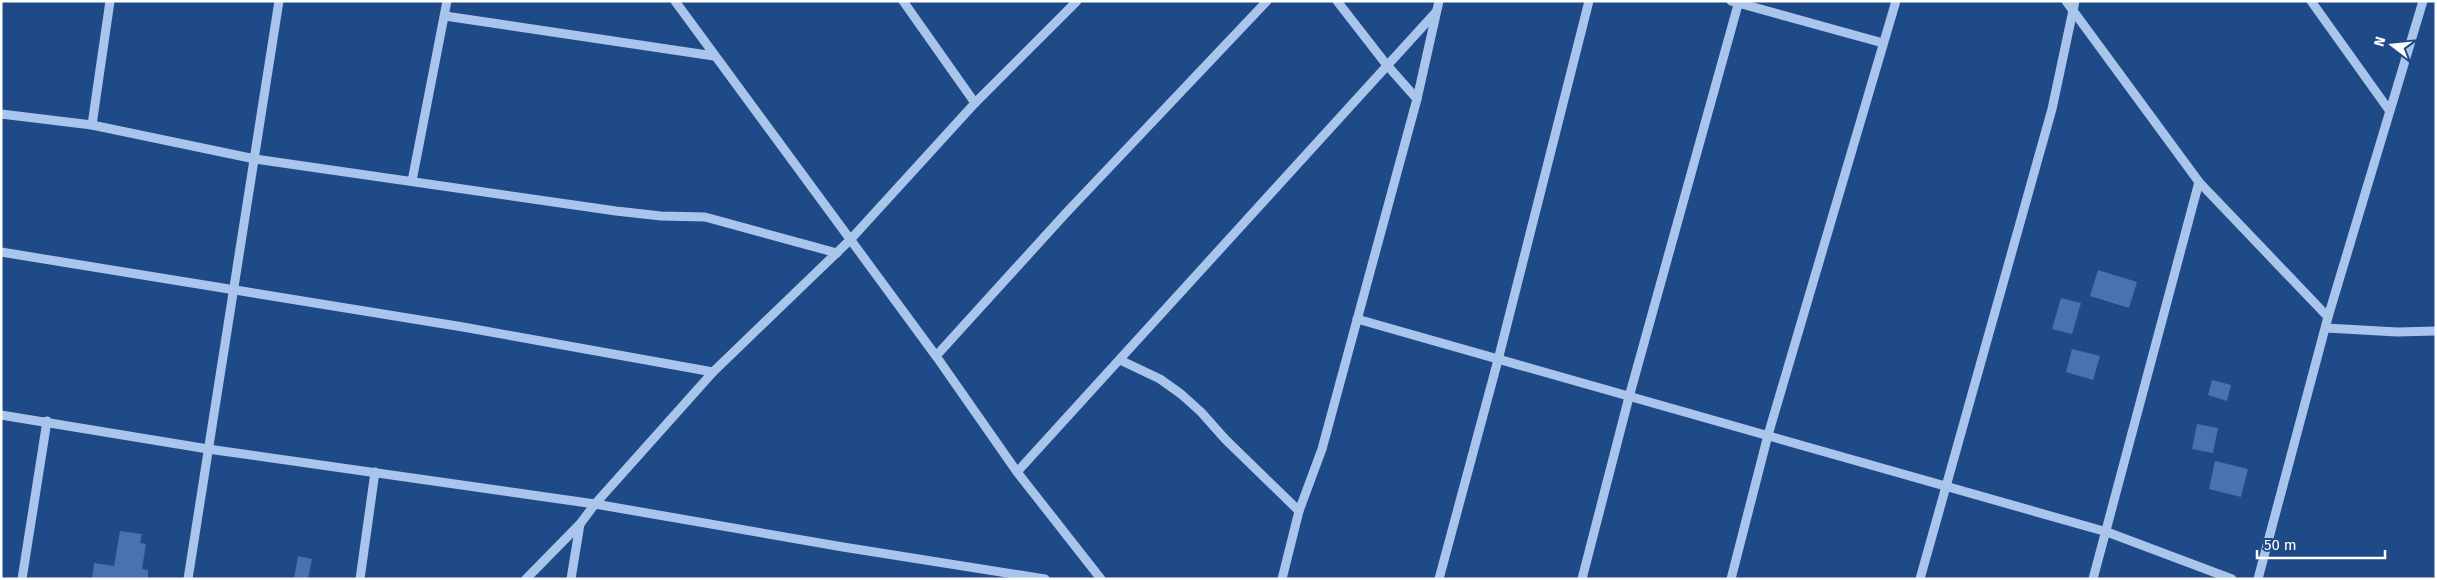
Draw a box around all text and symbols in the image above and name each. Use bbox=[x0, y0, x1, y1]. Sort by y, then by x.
north arrow bbox=[2367, 20, 2417, 70]
text: N bbox=[2371, 35, 2389, 48]
scale bar bbox=[2257, 528, 2384, 560]
text: 50 m bbox=[2264, 536, 2297, 554]

